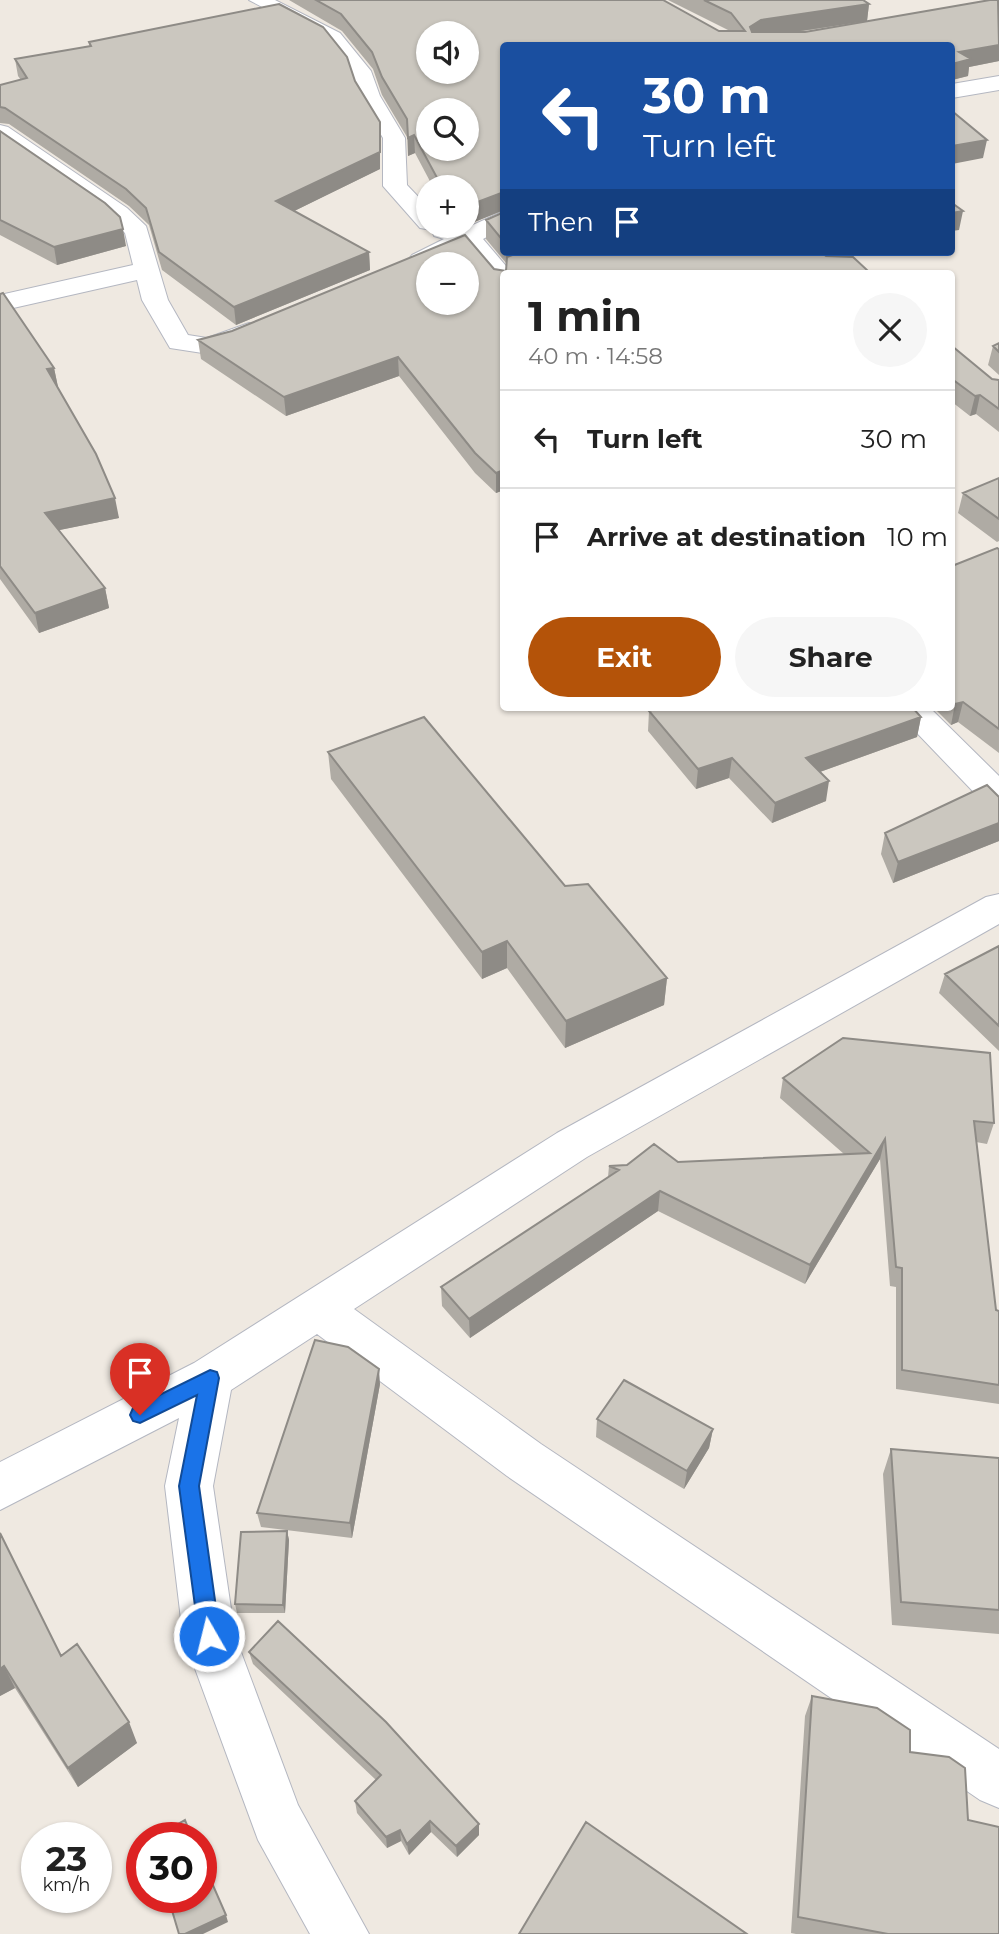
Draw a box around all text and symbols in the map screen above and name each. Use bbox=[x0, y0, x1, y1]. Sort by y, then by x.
map controls bbox=[416, 21, 479, 315]
button: sound bbox=[416, 21, 479, 84]
text: 30 m bbox=[643, 66, 771, 125]
icon: left bbox=[528, 70, 619, 161]
button: search bbox=[416, 98, 479, 161]
text: Turn left bbox=[643, 126, 777, 165]
button: + bbox=[416, 175, 479, 238]
icon: arrive bbox=[608, 203, 646, 241]
text: Then bbox=[528, 206, 594, 238]
button: − bbox=[416, 252, 479, 315]
text: 1 min bbox=[528, 290, 642, 342]
button: close bbox=[853, 293, 927, 367]
text: 40 m · 14:58 bbox=[528, 342, 663, 370]
icon: left bbox=[528, 420, 566, 458]
text: Turn left bbox=[587, 423, 703, 455]
text: 30 m bbox=[861, 423, 927, 455]
icon: arrive bbox=[528, 518, 566, 556]
text: Arrive at destination bbox=[587, 521, 866, 553]
text: 10 m bbox=[887, 521, 948, 553]
button: Exit bbox=[528, 617, 721, 697]
button: Share bbox=[735, 617, 927, 697]
pin bbox=[110, 1343, 170, 1415]
icon: arrive bbox=[121, 1354, 159, 1392]
position arrow bbox=[172, 1599, 246, 1673]
speed limit sign: 30 bbox=[126, 1822, 217, 1913]
text: 23 bbox=[46, 1837, 87, 1880]
text: km/h bbox=[42, 1874, 91, 1896]

